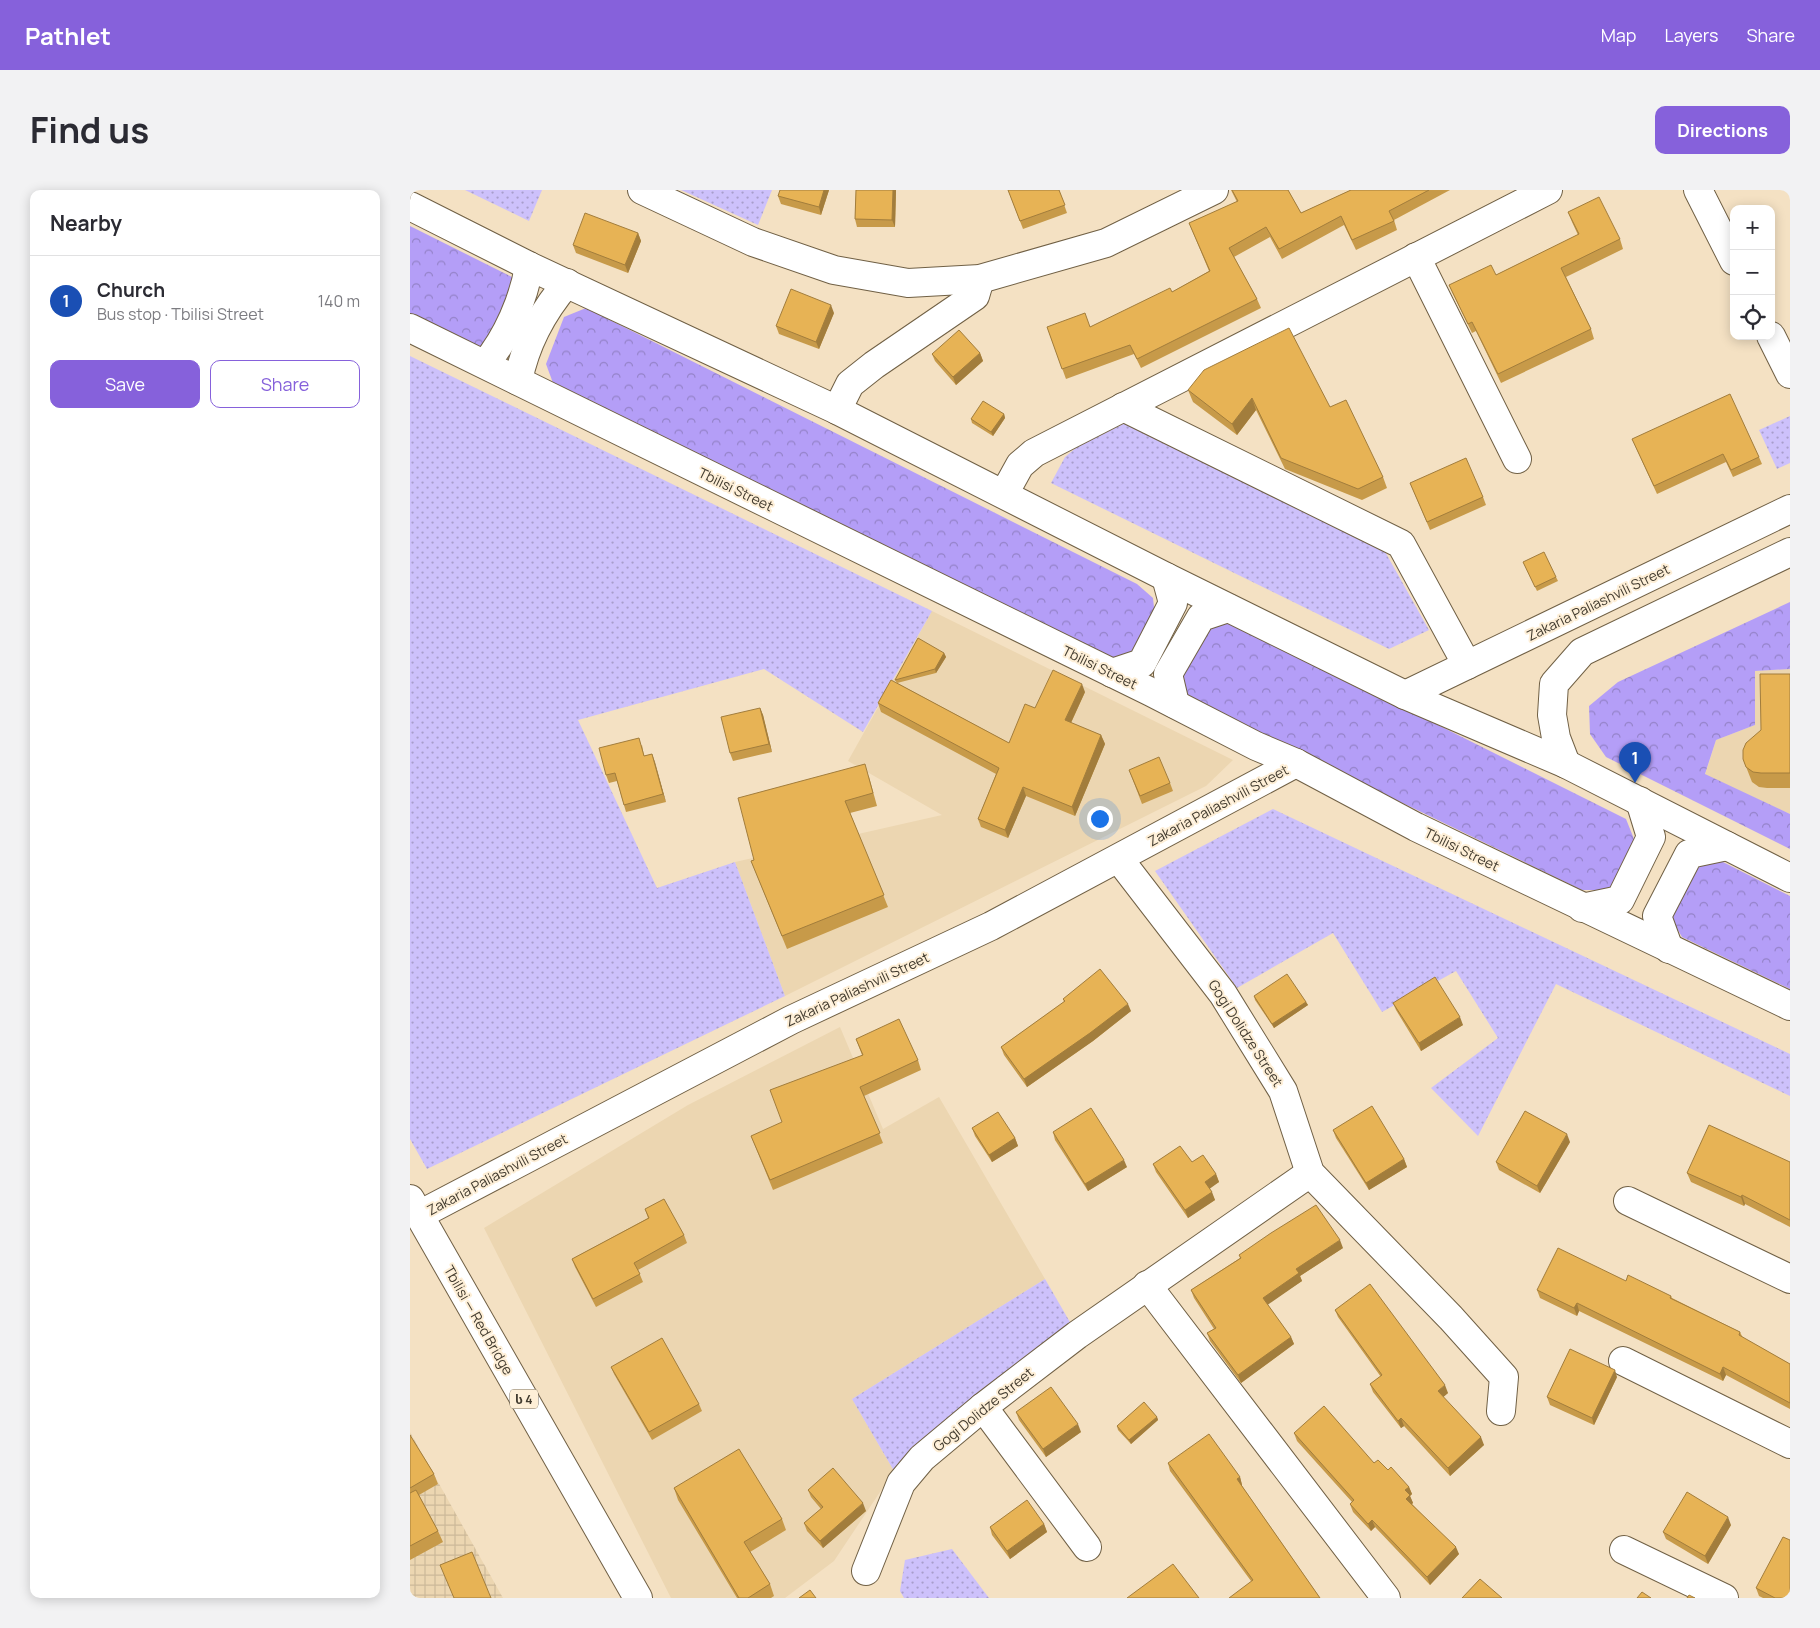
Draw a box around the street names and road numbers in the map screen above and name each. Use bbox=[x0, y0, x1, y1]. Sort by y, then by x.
street label: Tbilisi Street bbox=[695, 463, 777, 515]
street label: Zakaria Paliashvili Street bbox=[1523, 559, 1673, 645]
street label: Tbilisi Street bbox=[1059, 641, 1141, 693]
street label: Zakaria Paliashvili Street bbox=[1144, 760, 1292, 850]
street label: Tbilisi Street bbox=[1421, 823, 1503, 875]
street label: Zakaria Paliashvili Street bbox=[782, 947, 932, 1031]
street label: Gogi Dolidze Street bbox=[1204, 976, 1288, 1090]
street label: Zakaria Paliashvili Street bbox=[423, 1129, 571, 1219]
street label: Tbilisi — Red Bridge bbox=[440, 1262, 518, 1378]
street label: Gogi Dolidze Street bbox=[929, 1362, 1037, 1455]
road number: ს 4 bbox=[510, 1390, 538, 1408]

